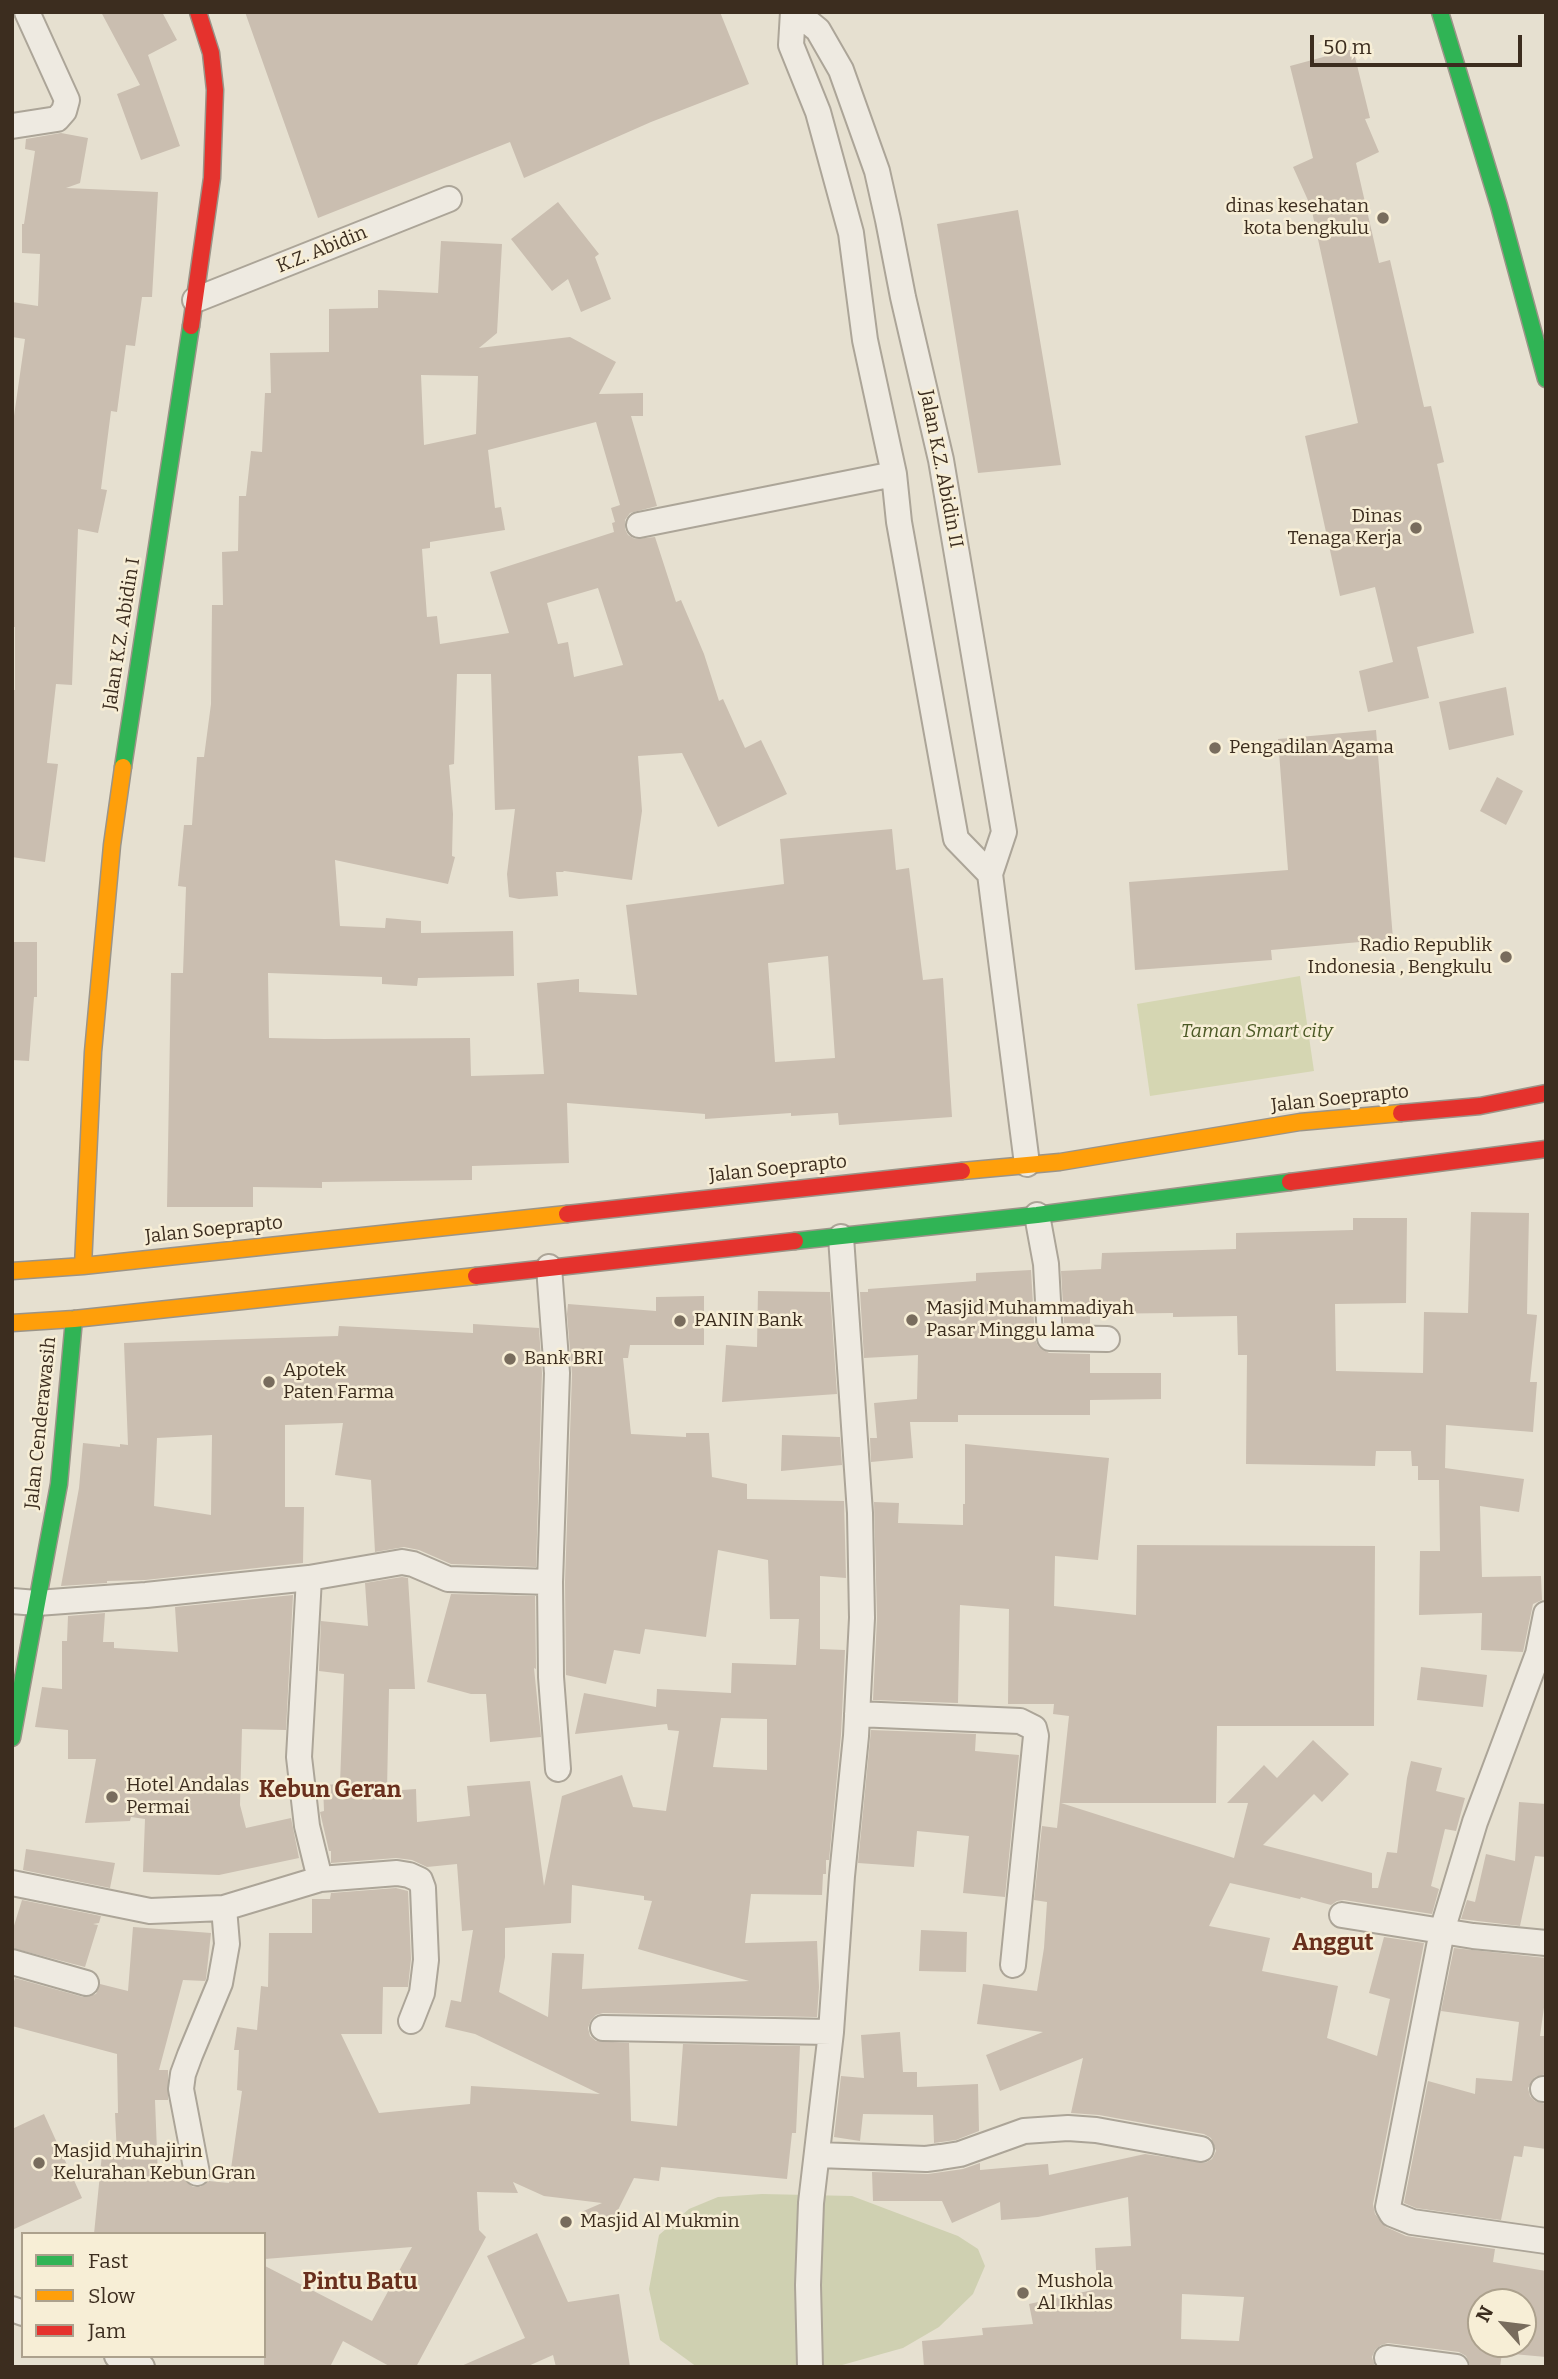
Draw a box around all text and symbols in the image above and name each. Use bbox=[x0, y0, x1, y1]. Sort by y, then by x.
scale bar bbox=[1313, 21, 1525, 65]
text: 50 m bbox=[1323, 34, 1372, 60]
place label: dinas kesehatan kota bengkulu bbox=[1225, 196, 1369, 240]
marker: dinas kesehatan kota bengkulu bbox=[1375, 210, 1391, 226]
street label: K.Z. Abidin bbox=[273, 222, 371, 278]
street label: Jalan K.Z. Abidin II bbox=[915, 388, 967, 550]
place label: Dinas Tenaga Kerja bbox=[1287, 506, 1402, 550]
marker: Dinas Tenaga Kerja bbox=[1408, 520, 1424, 536]
street label: Jalan K.Z. Abidin I bbox=[99, 556, 145, 712]
place label: Pengadilan Agama bbox=[1229, 737, 1394, 759]
marker: Pengadilan Agama bbox=[1207, 740, 1223, 756]
place label: Radio Republik Indonesia , Bengkulu bbox=[1308, 935, 1492, 979]
marker: Radio Republik Indonesia , Bengkulu bbox=[1498, 949, 1514, 965]
park label: Taman Smart city bbox=[1181, 1021, 1333, 1043]
street label: Jalan Soeprapto bbox=[1270, 1080, 1410, 1118]
street label: Jalan Soeprapto bbox=[708, 1150, 848, 1188]
street label: Jalan Soeprapto bbox=[144, 1211, 284, 1249]
place label: Masjid Muhammadiyah Pasar Minggu lama bbox=[926, 1298, 1134, 1342]
place label: PANIN Bank bbox=[694, 1310, 803, 1332]
marker: Masjid Muhammadiyah Pasar Minggu lama bbox=[904, 1312, 920, 1328]
marker: PANIN Bank bbox=[672, 1313, 688, 1329]
street label: Jalan Cenderawasih bbox=[21, 1336, 61, 1510]
place label: Bank BRI bbox=[524, 1348, 604, 1370]
marker: Bank BRI bbox=[502, 1351, 518, 1367]
place label: Apotek Paten Farma bbox=[283, 1360, 394, 1404]
marker: Apotek Paten Farma bbox=[261, 1374, 277, 1390]
place label: Hotel Andalas Permai bbox=[126, 1775, 249, 1819]
district label: Kebun Geran bbox=[259, 1777, 401, 1805]
marker: Hotel Andalas Permai bbox=[104, 1789, 120, 1805]
district label: Anggut bbox=[1292, 1930, 1374, 1958]
place label: Masjid Muhajirin Kelurahan Kebun Gran bbox=[53, 2141, 255, 2185]
marker: Masjid Muhajirin Kelurahan Kebun Gran bbox=[31, 2155, 47, 2171]
place label: Masjid Al Mukmin bbox=[580, 2211, 739, 2233]
marker: Masjid Al Mukmin bbox=[558, 2214, 574, 2230]
legend bbox=[21, 2232, 266, 2358]
text: Fast bbox=[88, 2248, 128, 2274]
district label: Pintu Batu bbox=[303, 2269, 417, 2297]
place label: Mushola Al Ikhlas bbox=[1037, 2271, 1113, 2315]
text: Slow bbox=[88, 2283, 135, 2309]
marker: Mushola Al Ikhlas bbox=[1015, 2285, 1031, 2301]
north arrow bbox=[1467, 2288, 1537, 2358]
text: N bbox=[1471, 2302, 1498, 2326]
text: Jam bbox=[88, 2318, 126, 2344]

